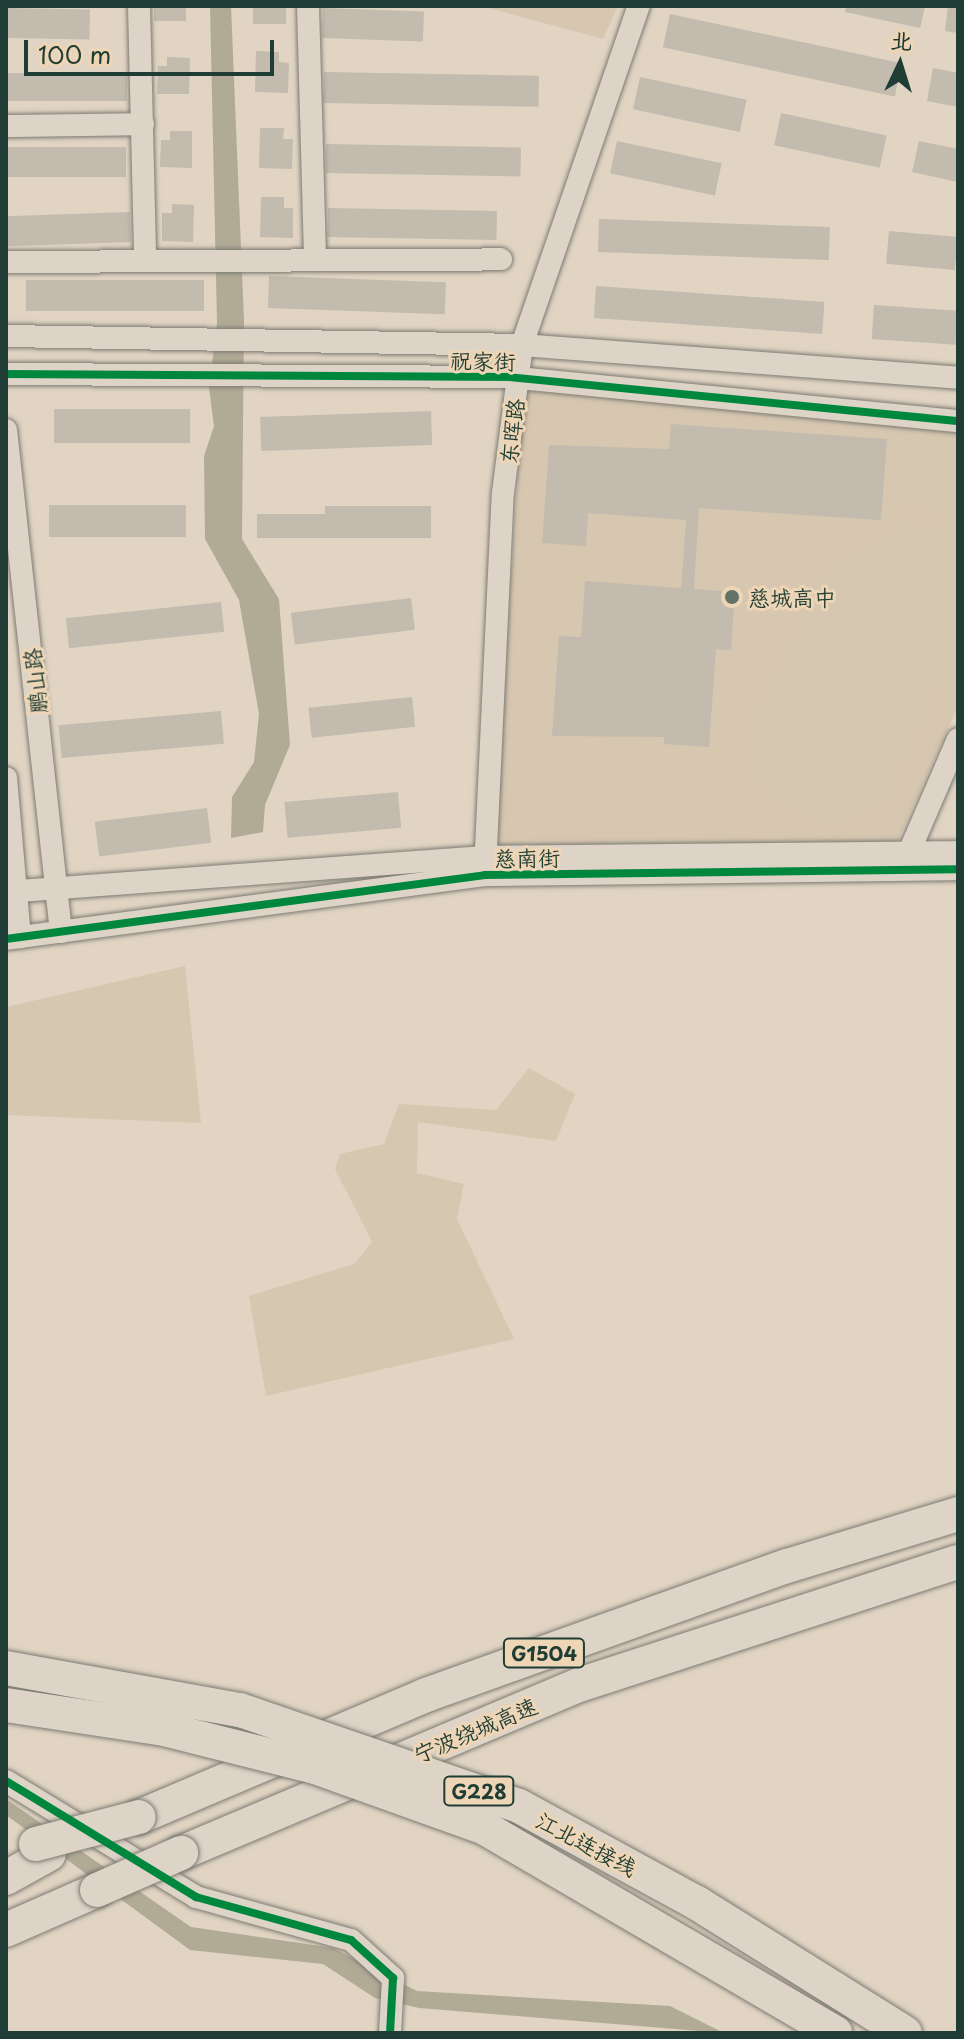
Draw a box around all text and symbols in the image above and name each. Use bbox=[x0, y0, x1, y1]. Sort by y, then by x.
text: 北 bbox=[890, 22, 914, 57]
scale bar bbox=[28, 24, 278, 74]
north arrow bbox=[860, 24, 940, 104]
text: 100 m bbox=[38, 36, 111, 72]
street label: 祝家街 bbox=[450, 346, 516, 374]
street label: 东晖路 bbox=[494, 397, 528, 465]
place label: 慈城高中 bbox=[748, 584, 836, 610]
marker: 慈城高中 bbox=[723, 588, 741, 606]
street label: 鹏山路 bbox=[17, 647, 51, 715]
street label: 慈南街 bbox=[494, 843, 560, 871]
road number: G1504 bbox=[502, 1637, 586, 1669]
street label: 宁波绕城高速 bbox=[409, 1691, 541, 1767]
road number: G228 bbox=[443, 1775, 515, 1807]
street label: 江北连接线 bbox=[532, 1806, 642, 1880]

